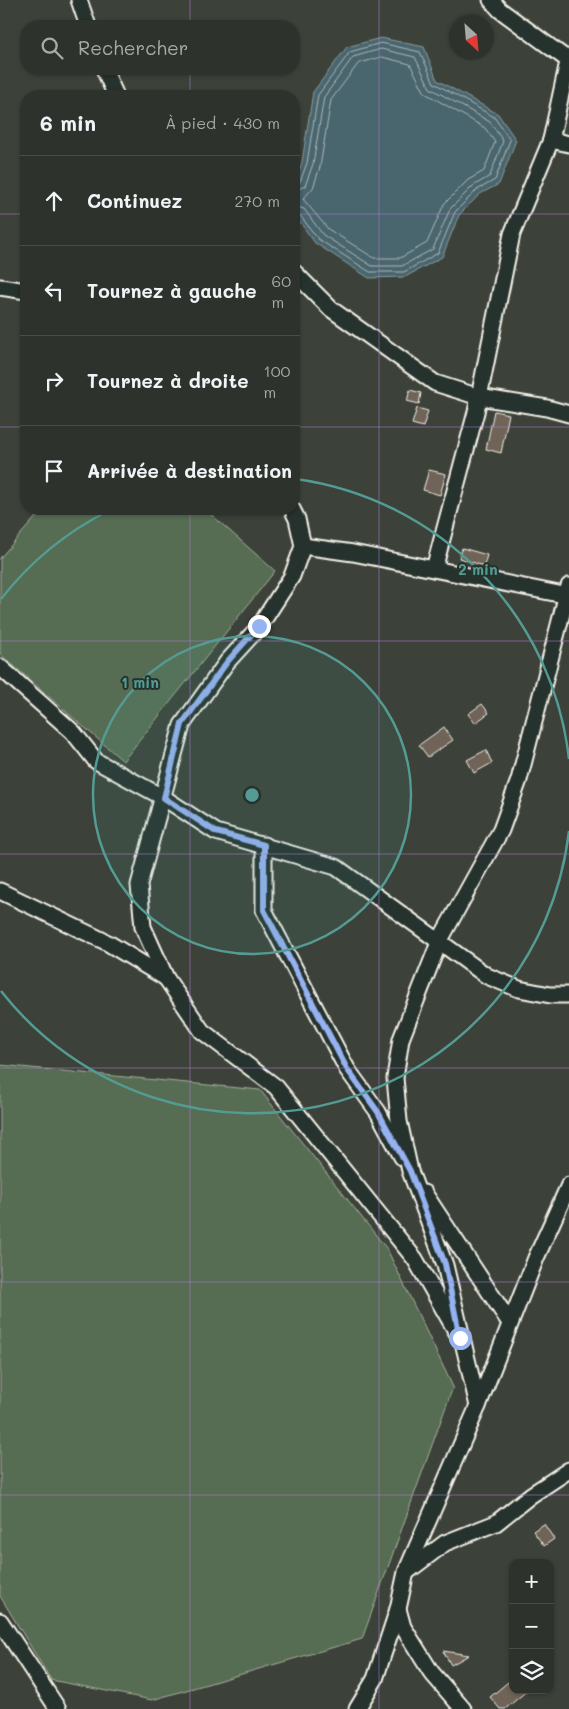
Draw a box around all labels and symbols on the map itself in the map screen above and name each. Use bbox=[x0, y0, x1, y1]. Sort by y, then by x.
north arrow bbox=[449, 15, 494, 60]
text: 2 min bbox=[458, 559, 498, 579]
route end bbox=[248, 615, 271, 638]
text: 1 min bbox=[121, 672, 159, 692]
centre of rings bbox=[243, 786, 261, 804]
route start bbox=[449, 1327, 472, 1350]

